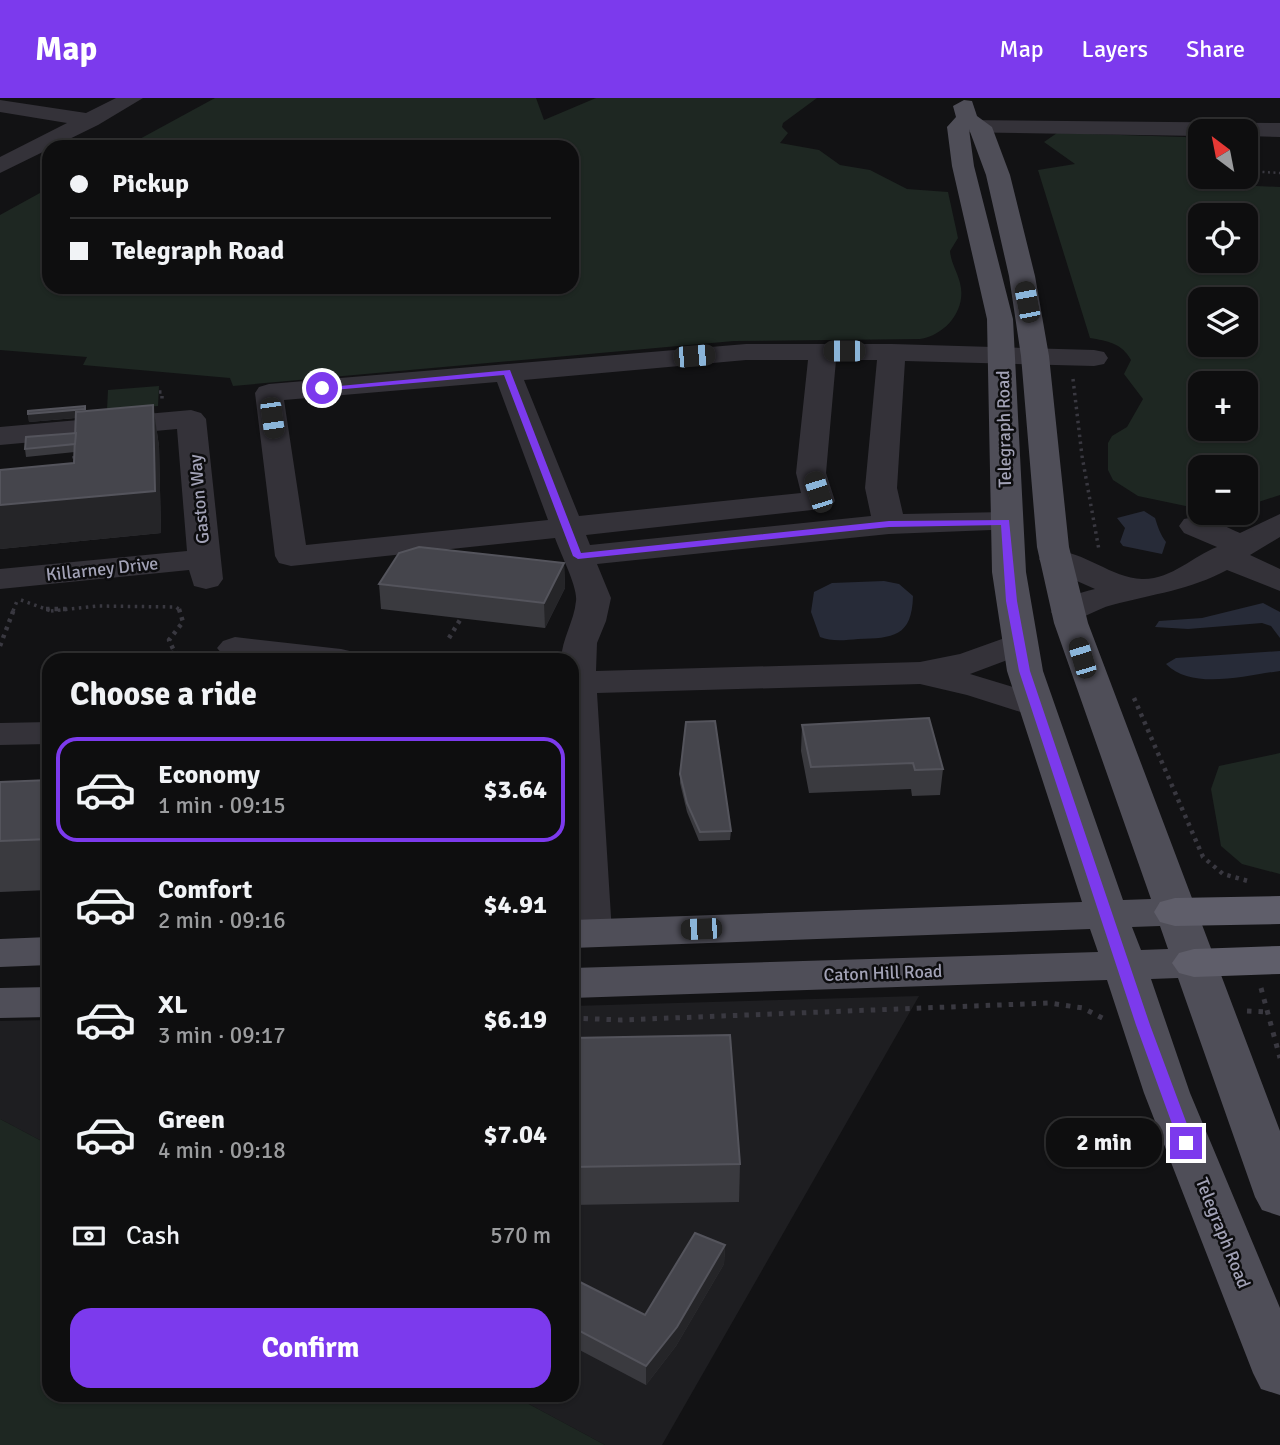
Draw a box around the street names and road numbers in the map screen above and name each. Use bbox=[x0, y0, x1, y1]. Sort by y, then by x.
street label: Telegraph Road bbox=[992, 370, 1016, 488]
street label: Gaston Way bbox=[184, 453, 214, 545]
street label: Killarney Drive bbox=[45, 552, 159, 586]
street label: Caton Hill Road bbox=[823, 960, 943, 986]
street label: Telegraph Road bbox=[1191, 1174, 1255, 1292]

